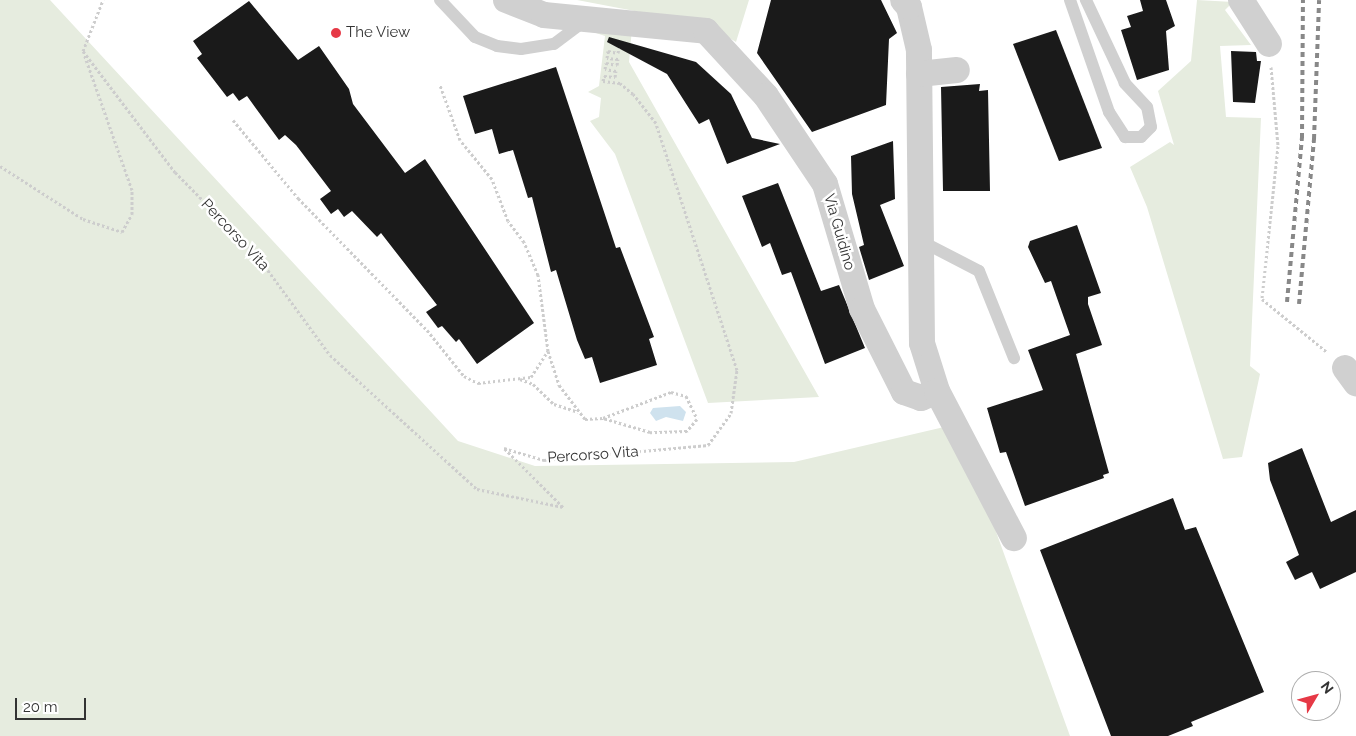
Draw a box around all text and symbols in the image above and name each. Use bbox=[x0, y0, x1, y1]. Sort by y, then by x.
place label: The View bbox=[346, 24, 411, 42]
marker: The View bbox=[330, 27, 342, 39]
street label: Via Guidino bbox=[820, 192, 858, 272]
street label: Percorso Vita bbox=[197, 195, 273, 275]
street label: Percorso Vita bbox=[546, 443, 640, 467]
north arrow bbox=[1291, 671, 1341, 721]
text: N bbox=[1318, 678, 1337, 697]
scale bar bbox=[18, 688, 89, 720]
text: 20 m bbox=[23, 698, 58, 716]

